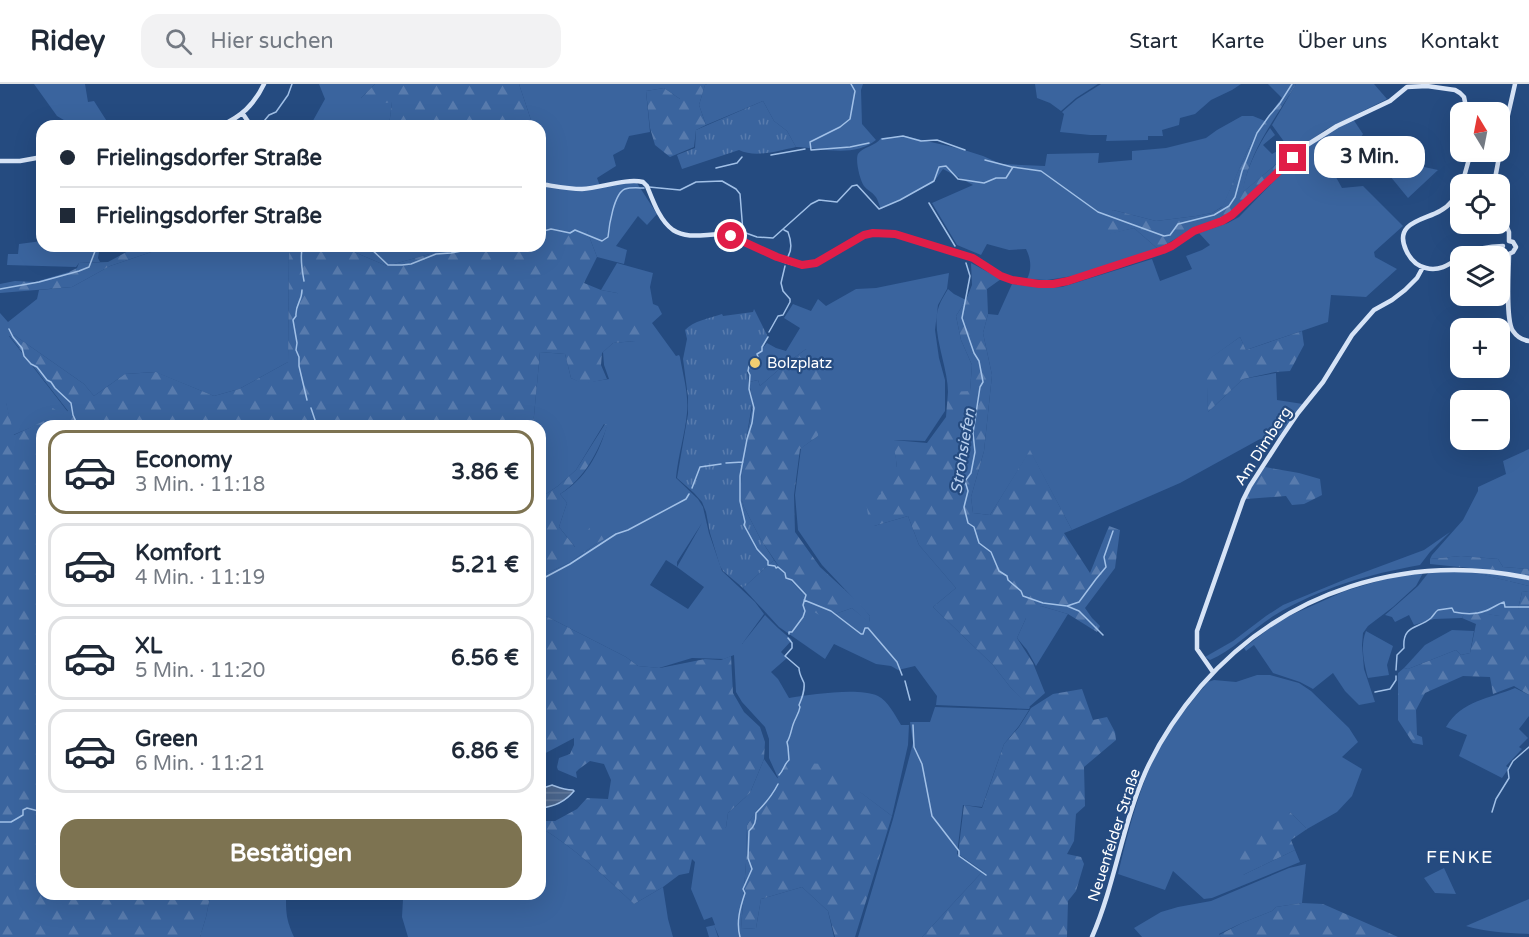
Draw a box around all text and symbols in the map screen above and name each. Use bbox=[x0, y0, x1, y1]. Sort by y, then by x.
search box bbox=[141, 14, 561, 68]
text: Ridey bbox=[30, 24, 105, 58]
icon: search bbox=[162, 25, 195, 58]
text: Hier suchen bbox=[210, 28, 334, 54]
text: Start bbox=[1129, 29, 1178, 54]
text: Karte bbox=[1211, 29, 1264, 54]
text: Über uns bbox=[1297, 29, 1387, 54]
text: Kontakt bbox=[1420, 29, 1499, 54]
north arrow bbox=[1450, 102, 1510, 162]
map controls bbox=[1450, 102, 1510, 450]
callout: 3 Min. bbox=[1314, 137, 1425, 179]
route end bbox=[1279, 144, 1306, 171]
text: Frielingsdorfer Straße bbox=[96, 145, 322, 171]
text: 3 Min. bbox=[1340, 145, 1399, 169]
button: locate bbox=[1450, 174, 1510, 234]
text: Frielingsdorfer Straße bbox=[96, 203, 322, 229]
route start bbox=[717, 222, 744, 249]
button: layers bbox=[1450, 246, 1510, 306]
button: + bbox=[1450, 318, 1510, 378]
place label: Bolzplatz bbox=[767, 354, 832, 372]
marker: Bolzplatz bbox=[748, 356, 762, 370]
button: − bbox=[1450, 390, 1510, 450]
street label: Am Dimberg bbox=[1231, 403, 1295, 489]
water label: Strohsiefen bbox=[946, 406, 980, 495]
icon: car bbox=[63, 445, 117, 499]
text: Economy bbox=[135, 447, 232, 473]
text: 3.86 € bbox=[451, 459, 519, 485]
text: 3 Min. · 11:18 bbox=[135, 473, 265, 497]
icon: car bbox=[63, 538, 117, 592]
text: Komfort bbox=[135, 540, 221, 566]
text: 5.21 € bbox=[451, 552, 519, 578]
text: 4 Min. · 11:19 bbox=[135, 566, 265, 590]
icon: car bbox=[63, 631, 117, 685]
text: XL bbox=[135, 633, 162, 659]
text: 6.56 € bbox=[451, 645, 519, 671]
text: 5 Min. · 11:20 bbox=[135, 659, 265, 683]
icon: car bbox=[63, 724, 117, 778]
text: Green bbox=[135, 726, 198, 752]
text: 6.86 € bbox=[451, 738, 519, 764]
text: 6 Min. · 11:21 bbox=[135, 752, 265, 776]
street label: Neuenfelder Straße bbox=[1084, 766, 1144, 904]
button: Bestätigen bbox=[60, 819, 522, 888]
district label: FENKE bbox=[1426, 846, 1494, 868]

